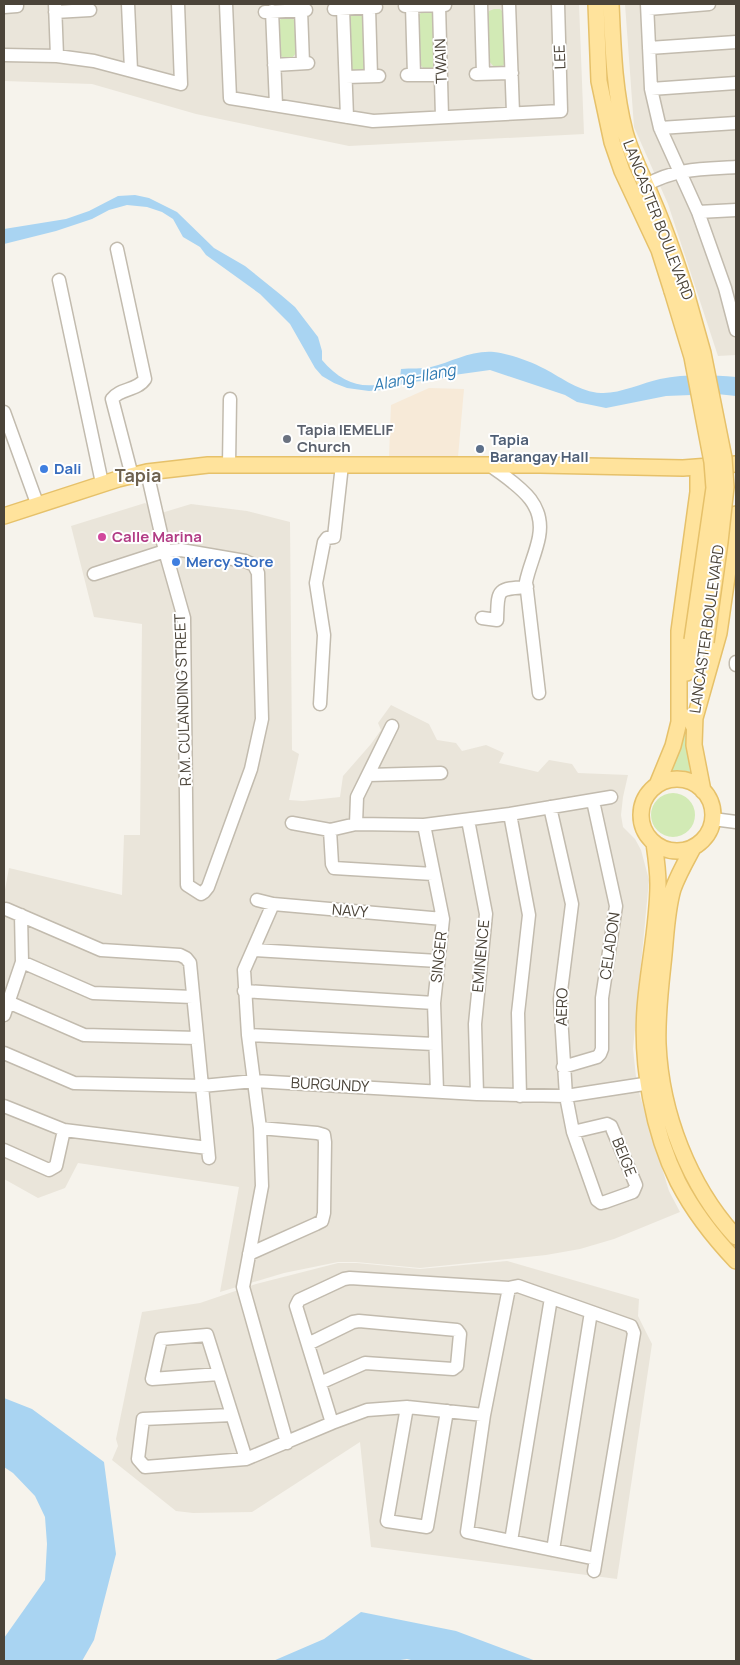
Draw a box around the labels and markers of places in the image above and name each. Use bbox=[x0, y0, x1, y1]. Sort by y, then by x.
place label: Tapia IEMELIF Church bbox=[297, 419, 394, 457]
place label: Tapia Barangay Hall bbox=[490, 429, 589, 467]
marker: Tapia IEMELIF Church bbox=[281, 433, 293, 445]
marker: Tapia Barangay Hall bbox=[474, 443, 486, 455]
place label: Dali bbox=[54, 458, 82, 479]
marker: Dali bbox=[38, 463, 50, 475]
place label: Calle Marina bbox=[112, 526, 202, 547]
marker: Calle Marina bbox=[96, 531, 108, 543]
place label: Mercy Store bbox=[186, 551, 274, 572]
marker: Mercy Store bbox=[170, 556, 182, 568]

